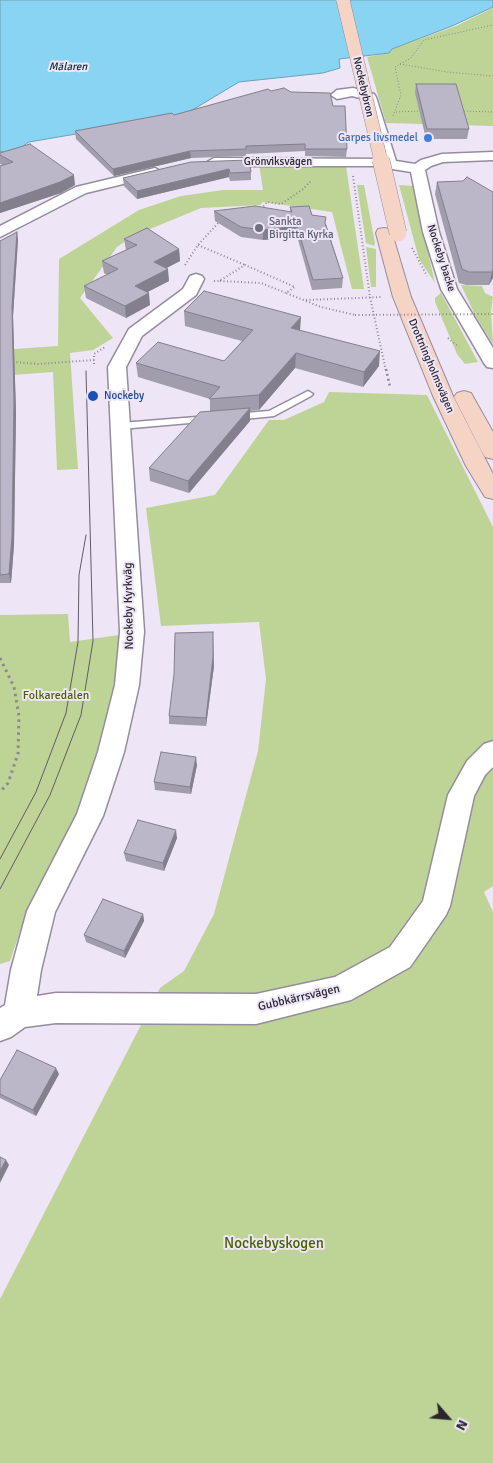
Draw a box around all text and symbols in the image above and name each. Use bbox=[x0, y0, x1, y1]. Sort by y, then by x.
street label: Nockebybron bbox=[350, 56, 376, 118]
water label: Mälaren bbox=[49, 60, 87, 74]
place label: Garpes livsmedel bbox=[338, 131, 418, 145]
marker: Garpes livsmedel bbox=[422, 132, 434, 144]
street label: Grönviksvägen bbox=[244, 155, 312, 169]
place label: Sankta Birgitta Kyrka bbox=[269, 215, 334, 241]
marker: Sankta Birgitta Kyrka bbox=[253, 222, 265, 234]
street label: Nockeby backe bbox=[424, 223, 458, 293]
street label: Drottningholmsvägen bbox=[405, 317, 457, 415]
marker: Nockeby bbox=[86, 389, 100, 403]
place label: Nockeby bbox=[104, 389, 144, 403]
street label: Nockeby Kyrkväg bbox=[121, 562, 137, 650]
park label: Folkaredalen bbox=[23, 689, 89, 703]
street label: Gubbkärrsvägen bbox=[257, 982, 341, 1014]
park label: Nockebyskogen bbox=[224, 1235, 324, 1253]
north arrow bbox=[423, 1393, 473, 1443]
text: N bbox=[452, 1417, 472, 1433]

